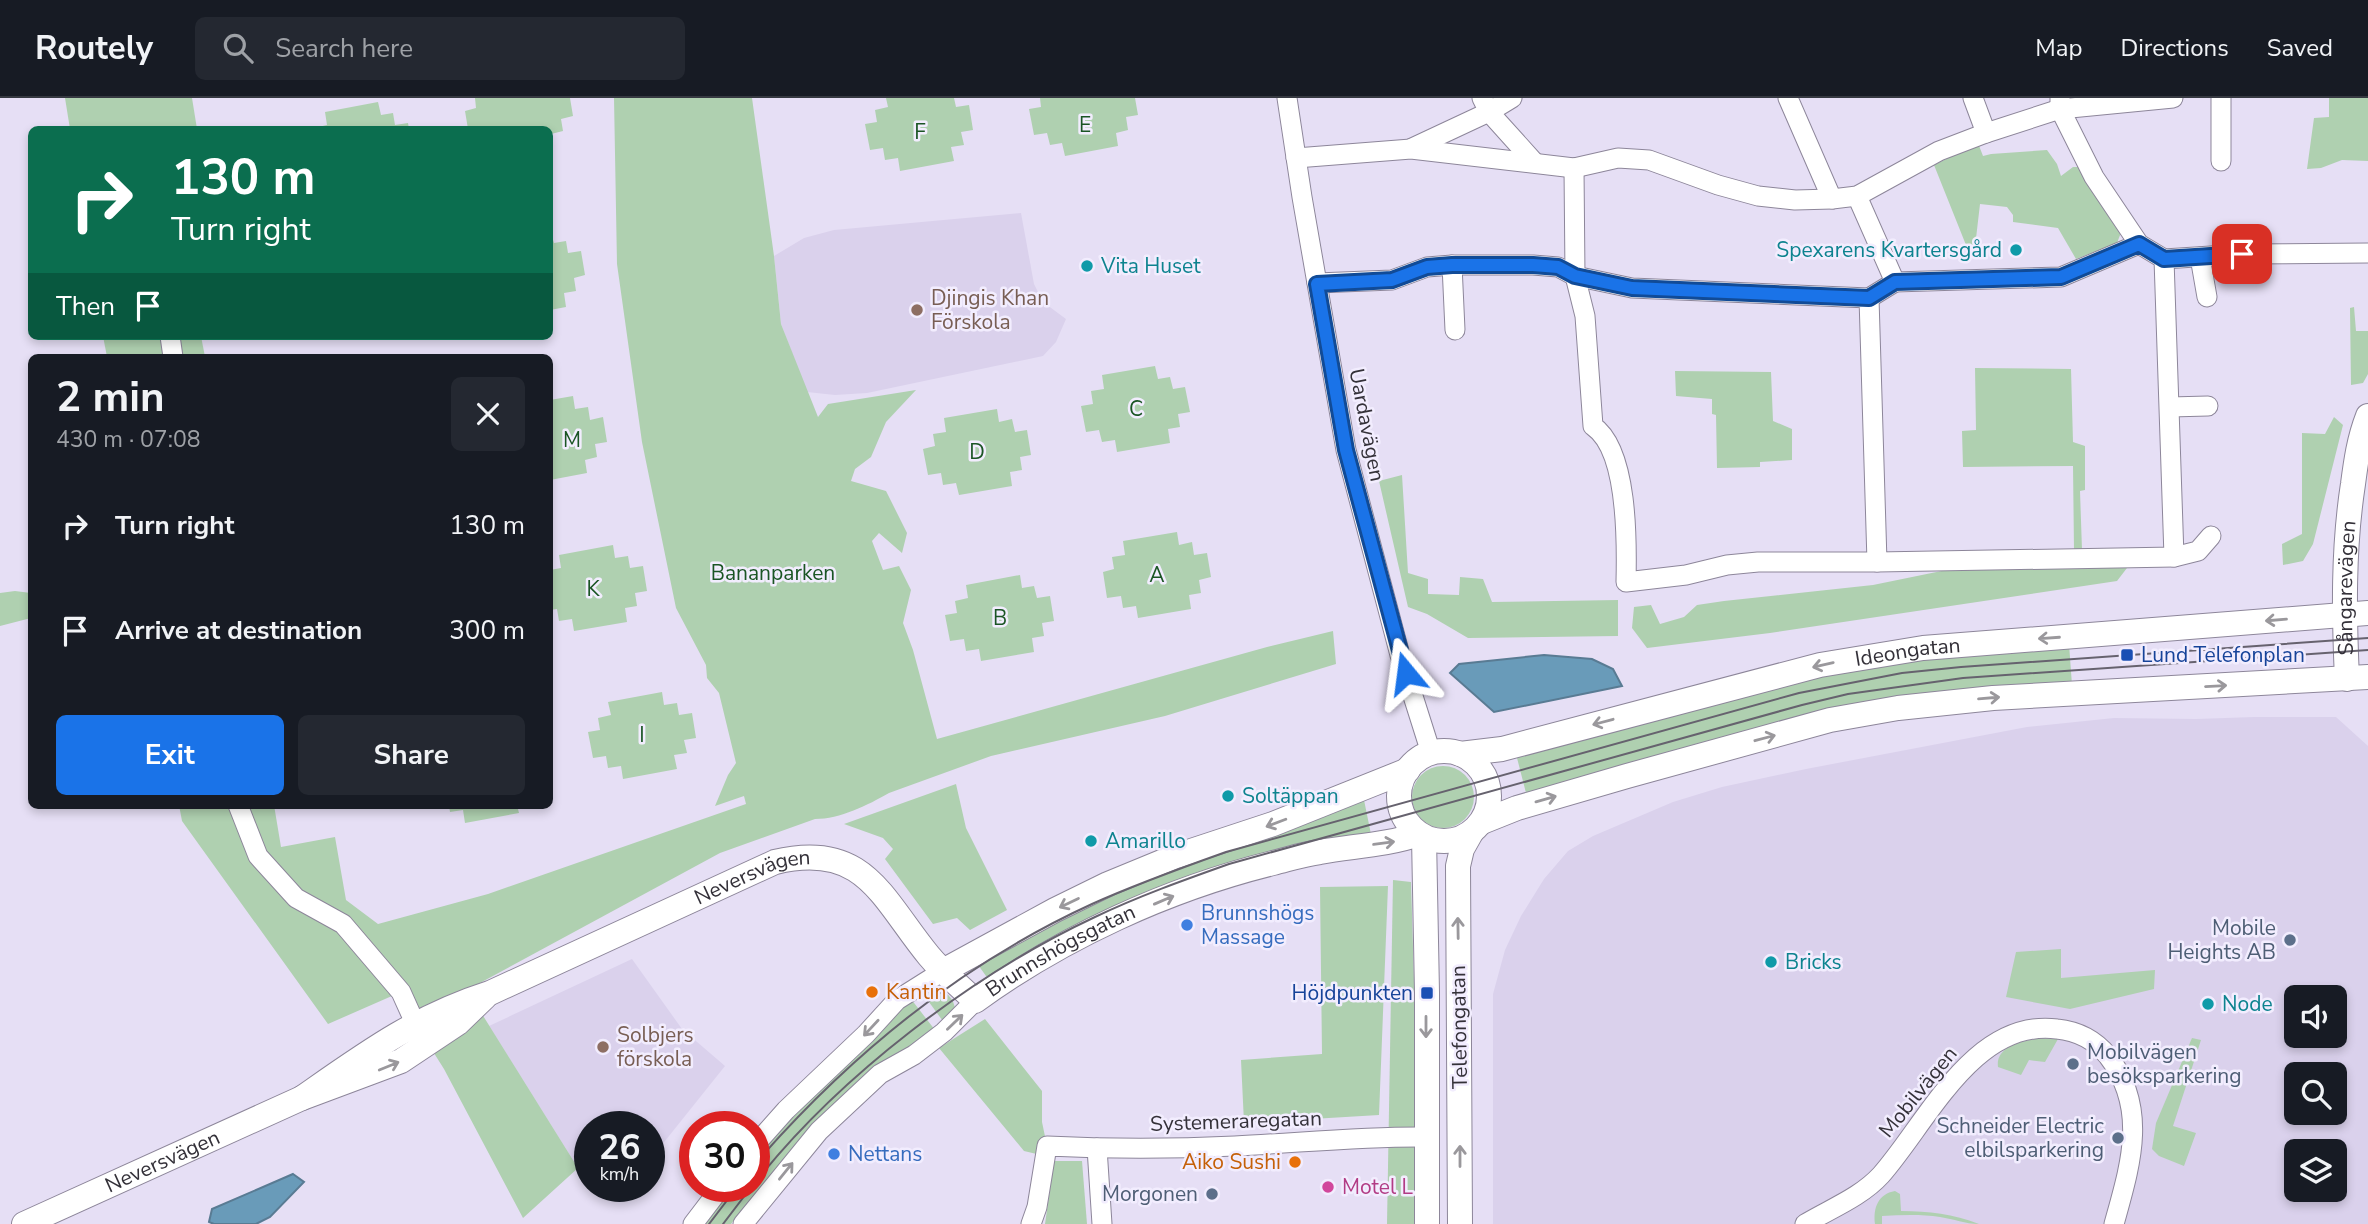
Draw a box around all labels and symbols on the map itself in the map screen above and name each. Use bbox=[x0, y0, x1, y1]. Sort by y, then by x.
park label: E bbox=[1079, 111, 1091, 139]
park label: F bbox=[914, 118, 926, 146]
pin bbox=[2212, 224, 2272, 284]
place label: Spexarens Kvartersgård bbox=[1776, 236, 2002, 264]
marker: Spexarens Kvartersgård bbox=[2008, 242, 2024, 258]
place label: Vita Huset bbox=[1100, 252, 1201, 280]
marker: Vita Huset bbox=[1079, 258, 1095, 274]
place label: Djingis Khan Förskola bbox=[931, 284, 1049, 336]
marker: Djingis Khan Förskola bbox=[909, 302, 925, 318]
street label: Uardavägen bbox=[1342, 366, 1392, 484]
park label: C bbox=[1129, 395, 1143, 423]
park label: M bbox=[563, 426, 581, 454]
park label: D bbox=[969, 438, 985, 466]
street label: Sångarevägen bbox=[2331, 519, 2362, 656]
park label: Bananparken bbox=[711, 559, 835, 587]
park label: A bbox=[1149, 561, 1165, 589]
park label: K bbox=[586, 575, 600, 603]
park label: B bbox=[993, 604, 1007, 632]
one-way arrow bbox=[2265, 614, 2288, 627]
street label: Ideongatan bbox=[1853, 631, 1962, 673]
one-way arrow bbox=[2038, 632, 2061, 645]
position arrow bbox=[1369, 636, 1443, 710]
place label: Lund Telefonplan bbox=[2141, 641, 2305, 669]
marker: Lund Telefonplan bbox=[2119, 647, 2135, 663]
one-way arrow bbox=[1812, 658, 1835, 672]
one-way arrow bbox=[2204, 679, 2227, 692]
one-way arrow bbox=[1977, 692, 2000, 705]
one-way arrow bbox=[1592, 716, 1615, 729]
park label: I bbox=[639, 721, 645, 749]
one-way arrow bbox=[1754, 731, 1776, 744]
place label: Soltäppan bbox=[1242, 782, 1339, 810]
marker: Soltäppan bbox=[1220, 788, 1236, 804]
one-way arrow bbox=[1535, 792, 1557, 805]
one-way arrow bbox=[1266, 817, 1287, 830]
place label: Amarillo bbox=[1105, 827, 1186, 855]
marker: Amarillo bbox=[1083, 833, 1099, 849]
one-way arrow bbox=[1372, 836, 1395, 849]
street label: Neversvägen bbox=[690, 843, 811, 911]
one-way arrow bbox=[1153, 892, 1175, 905]
one-way arrow bbox=[1059, 897, 1080, 910]
street label: Brunnshögsgatan bbox=[980, 898, 1140, 1003]
place label: Brunnshögs Massage bbox=[1201, 899, 1314, 951]
place label: Mobile Heights AB bbox=[2167, 914, 2276, 966]
marker: Brunnshögs Massage bbox=[1179, 917, 1195, 933]
one-way arrow bbox=[1451, 917, 1465, 940]
marker: Mobile Heights AB bbox=[2282, 932, 2298, 948]
place label: Bricks bbox=[1785, 948, 1842, 976]
marker: Bricks bbox=[1763, 954, 1779, 970]
street label: Telefongatan bbox=[1444, 965, 1474, 1089]
place label: Kantin bbox=[886, 978, 946, 1006]
place label: Höjdpunkten bbox=[1292, 979, 1413, 1007]
marker: Kantin bbox=[864, 984, 880, 1000]
marker: Höjdpunkten bbox=[1419, 985, 1435, 1001]
place label: Node bbox=[2222, 990, 2273, 1018]
marker: Node bbox=[2200, 996, 2216, 1012]
one-way arrow bbox=[946, 1013, 963, 1030]
one-way arrow bbox=[1419, 1015, 1433, 1038]
one-way arrow bbox=[862, 1019, 879, 1036]
place label: Solbjers förskola bbox=[617, 1021, 694, 1073]
place label: Mobilvägen besöksparkering bbox=[2087, 1038, 2242, 1090]
marker: Solbjers förskola bbox=[595, 1039, 611, 1055]
street label: Mobilvägen bbox=[1873, 1040, 1963, 1144]
marker: Mobilvägen besöksparkering bbox=[2065, 1056, 2081, 1072]
one-way arrow bbox=[377, 1058, 399, 1071]
street label: Systemeraregatan bbox=[1150, 1104, 1322, 1138]
speed limit sign: 30 bbox=[679, 1111, 770, 1202]
place label: Schneider Electric elbilsparkering bbox=[1936, 1112, 2104, 1164]
street label: Neversvägen bbox=[101, 1123, 224, 1199]
marker: Schneider Electric elbilsparkering bbox=[2110, 1130, 2126, 1146]
place label: Nettans bbox=[848, 1140, 922, 1168]
one-way arrow bbox=[1453, 1145, 1467, 1168]
marker: Nettans bbox=[826, 1146, 842, 1162]
place label: Aiko Sushi bbox=[1182, 1148, 1281, 1176]
marker: Aiko Sushi bbox=[1287, 1154, 1303, 1170]
one-way arrow bbox=[778, 1162, 793, 1180]
place label: Motel L bbox=[1342, 1173, 1414, 1201]
marker: Motel L bbox=[1320, 1179, 1336, 1195]
place label: Morgonen bbox=[1102, 1180, 1198, 1208]
marker: Morgonen bbox=[1204, 1186, 1220, 1202]

